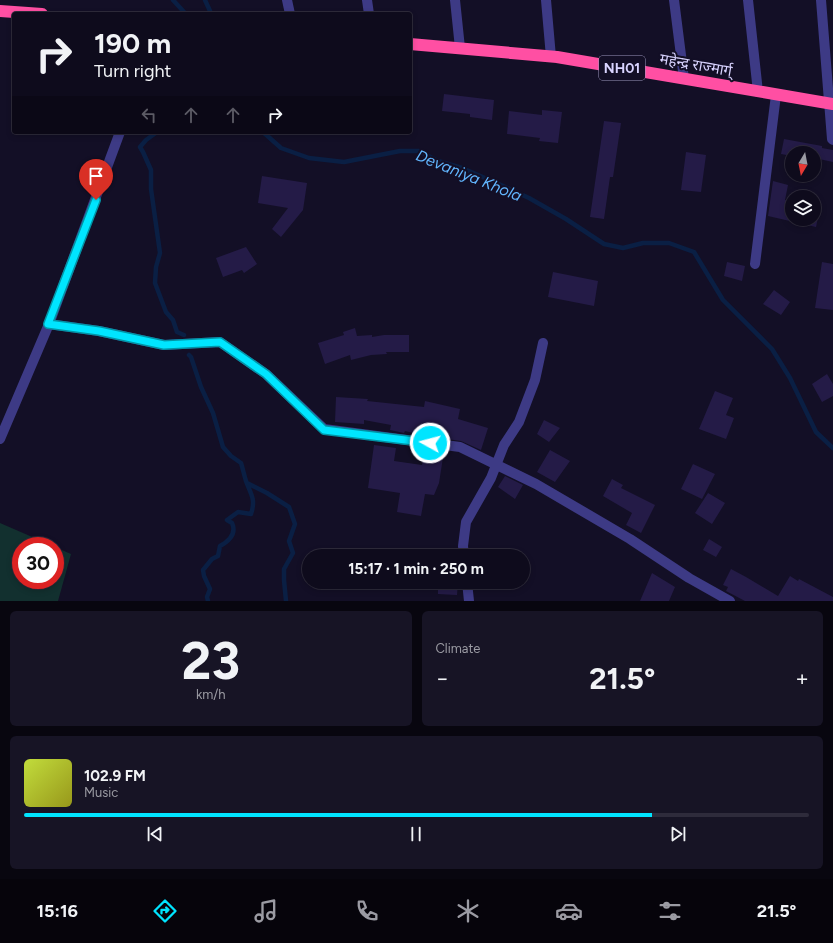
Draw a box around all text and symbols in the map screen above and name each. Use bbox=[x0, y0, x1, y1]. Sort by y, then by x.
text: 190 m bbox=[94, 26, 171, 60]
icon: right bbox=[28, 28, 80, 80]
street label: महेन्द्र राज्मार्ग् bbox=[658, 50, 736, 82]
road number: NH01 bbox=[599, 56, 645, 80]
text: Turn right bbox=[94, 60, 171, 82]
icon: left bbox=[138, 104, 160, 126]
icon: ahead bbox=[180, 104, 202, 126]
icon: ahead bbox=[222, 104, 244, 126]
icon: right bbox=[264, 104, 286, 126]
water label: Devaniya Khola bbox=[413, 146, 525, 205]
north arrow bbox=[785, 146, 821, 182]
map controls bbox=[785, 146, 821, 226]
pin bbox=[79, 159, 113, 200]
icon: arrive bbox=[85, 165, 107, 187]
button: layers bbox=[785, 190, 821, 226]
position arrow bbox=[409, 422, 451, 464]
speed limit sign: 30 bbox=[12, 537, 64, 589]
text: 15:17 · 1 min · 250 m bbox=[348, 560, 484, 578]
text: 23 bbox=[181, 630, 240, 692]
text: Climate bbox=[436, 641, 480, 656]
text: 21.5° bbox=[589, 660, 655, 697]
text: − bbox=[436, 665, 449, 692]
text: + bbox=[795, 665, 809, 692]
text: km/h bbox=[196, 687, 226, 702]
text: 102.9 FM bbox=[84, 767, 146, 785]
text: Music bbox=[84, 785, 118, 800]
icon: previous bbox=[144, 823, 166, 845]
icon: pause bbox=[405, 823, 427, 845]
icon: next bbox=[667, 823, 689, 845]
icon: directions bbox=[151, 897, 179, 925]
icon: music bbox=[252, 897, 280, 925]
icon: phone bbox=[353, 897, 381, 925]
icon: climate bbox=[454, 897, 482, 925]
icon: car bbox=[555, 897, 583, 925]
icon: filters bbox=[656, 897, 684, 925]
text: 15:16 bbox=[36, 900, 78, 922]
text: 21.5° bbox=[757, 900, 796, 922]

